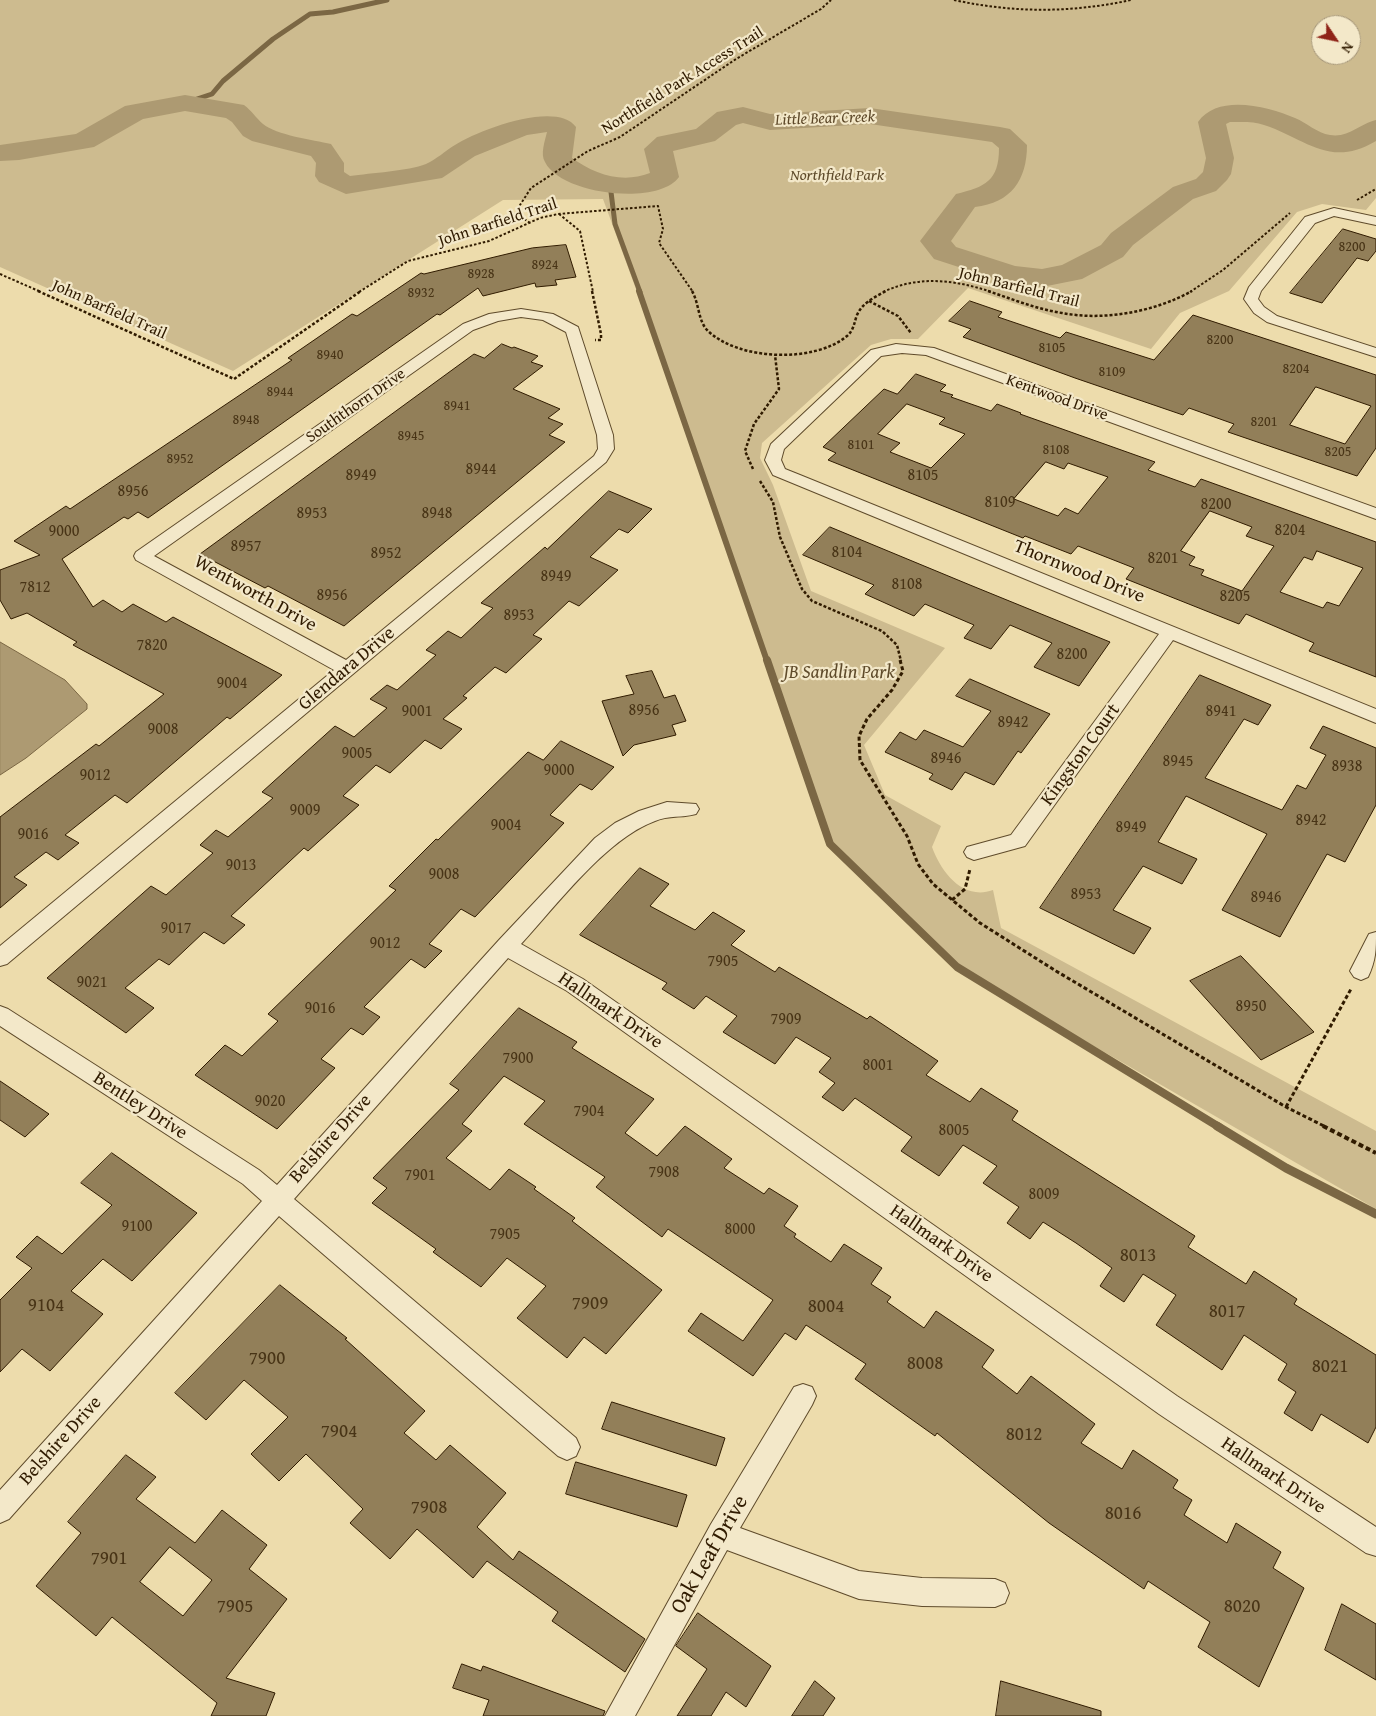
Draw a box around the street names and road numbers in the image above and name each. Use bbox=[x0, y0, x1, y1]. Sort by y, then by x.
street label: Northfield Park Access Trail bbox=[598, 23, 768, 139]
street label: John Barfield Trail bbox=[436, 195, 560, 251]
street label: John Barfield Trail bbox=[957, 264, 1081, 312]
street label: John Barfield Trail bbox=[49, 276, 169, 344]
street label: Souththorn Drive bbox=[303, 365, 409, 447]
street label: Kentwood Drive bbox=[1003, 371, 1111, 425]
street label: Thornwood Drive bbox=[1010, 535, 1148, 609]
street label: Wentworth Drive bbox=[190, 551, 320, 637]
street label: Glendara Drive bbox=[294, 622, 400, 716]
street label: Kingston Court bbox=[1036, 700, 1126, 810]
street label: Hallmark Drive bbox=[553, 968, 667, 1054]
street label: Bentley Drive bbox=[89, 1067, 191, 1145]
street label: Belshire Drive bbox=[285, 1090, 377, 1188]
street label: Hallmark Drive bbox=[885, 1200, 997, 1288]
street label: Belshire Drive bbox=[15, 1392, 107, 1490]
street label: Hallmark Drive bbox=[1216, 1433, 1330, 1519]
street label: Oak Leaf Drive bbox=[665, 1491, 755, 1619]

